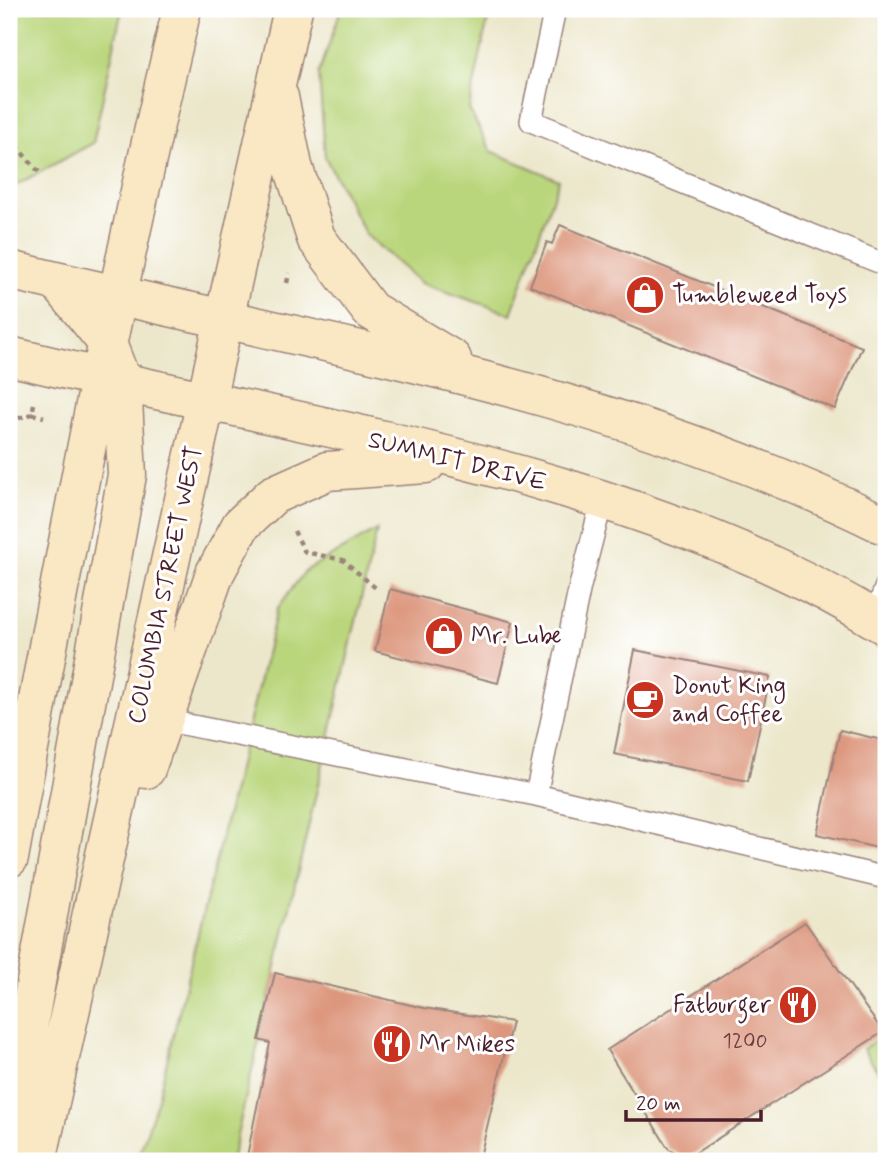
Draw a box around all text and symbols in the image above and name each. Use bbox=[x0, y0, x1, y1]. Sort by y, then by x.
shop icon: Tumbleweed Toys bbox=[624, 274, 666, 316]
place label: Tumbleweed Toys bbox=[672, 280, 847, 311]
street label: SUMMIT DRIVE bbox=[365, 425, 549, 499]
street label: COLUMBIA STREET WEST bbox=[121, 443, 211, 727]
shop icon: Mr. Lube bbox=[423, 615, 465, 657]
place label: Mr. Lube bbox=[471, 621, 562, 652]
place label: Donut King and Coffee bbox=[672, 671, 786, 730]
cafe icon: Donut King and Coffee bbox=[624, 679, 666, 721]
restaurant icon: Fatburger bbox=[777, 984, 819, 1026]
place label: Fatburger bbox=[673, 990, 772, 1024]
restaurant icon: Mr Mikes bbox=[371, 1023, 413, 1065]
house number: 1200 bbox=[723, 1027, 767, 1055]
place label: Mr Mikes bbox=[419, 1029, 515, 1060]
scale bar bbox=[626, 1079, 760, 1123]
text: 20 m bbox=[636, 1090, 681, 1118]

